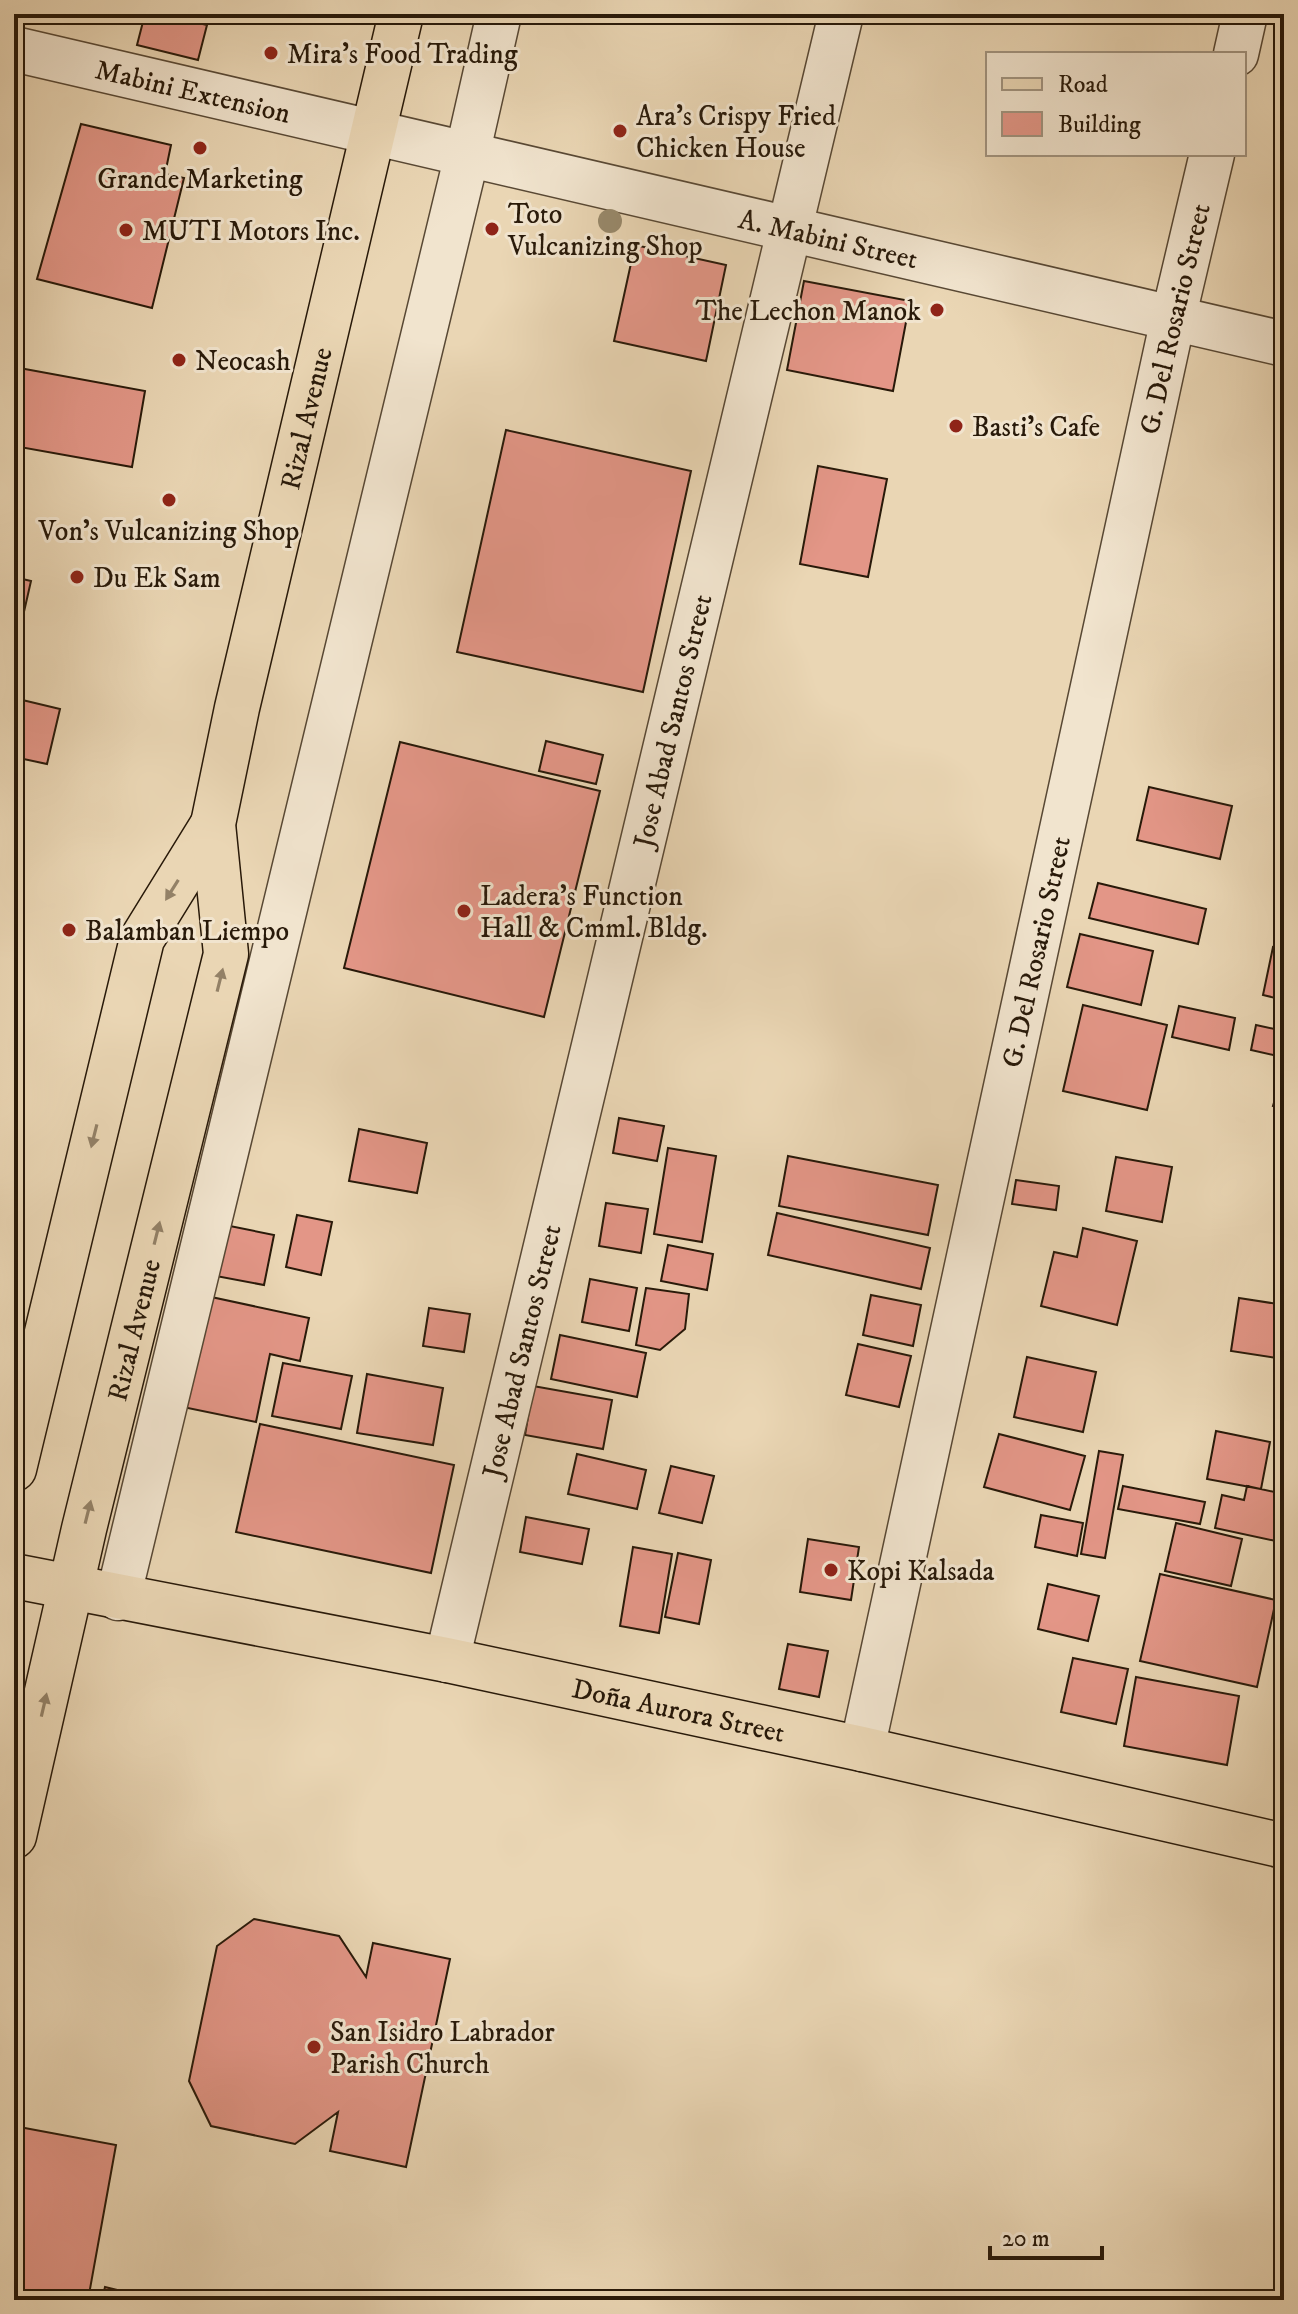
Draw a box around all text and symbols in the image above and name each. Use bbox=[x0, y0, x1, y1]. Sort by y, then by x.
place label: Mira's Food Trading bbox=[287, 37, 518, 72]
marker: Mira's Food Trading bbox=[262, 44, 280, 62]
street label: Mabini Extension bbox=[92, 52, 294, 132]
legend bbox=[986, 52, 1246, 156]
text: Road bbox=[1058, 70, 1108, 100]
place label: Ara's Crispy Fried Chicken House bbox=[636, 99, 836, 166]
text: Building bbox=[1058, 110, 1141, 140]
marker: Ara's Crispy Fried Chicken House bbox=[611, 122, 629, 140]
marker: Grande Marketing bbox=[191, 139, 209, 157]
place label: Grande Marketing bbox=[97, 162, 303, 197]
place label: Toto Vulcanizing Shop bbox=[507, 197, 702, 264]
street label: G. Del Rosario Street bbox=[1132, 200, 1219, 438]
street label: A. Mabini Street bbox=[735, 202, 921, 277]
place label: MUTI Motors Inc. bbox=[142, 214, 360, 249]
marker: Toto Vulcanizing Shop bbox=[483, 220, 501, 238]
marker: MUTI Motors Inc. bbox=[117, 221, 135, 239]
place label: The Lechon Manok bbox=[696, 294, 921, 329]
marker: The Lechon Manok bbox=[928, 301, 946, 319]
place label: Neocash bbox=[195, 344, 291, 379]
street label: Rizal Avenue bbox=[273, 344, 341, 493]
marker: Neocash bbox=[170, 351, 188, 369]
place label: Basti's Cafe bbox=[972, 410, 1100, 445]
marker: Basti's Cafe bbox=[947, 417, 965, 435]
marker: Von's Vulcanizing Shop bbox=[160, 491, 178, 509]
place label: Von's Vulcanizing Shop bbox=[38, 514, 299, 549]
place label: Du Ek Sam bbox=[93, 561, 221, 596]
marker: Du Ek Sam bbox=[68, 568, 86, 586]
street label: Jose Abad Santos Street bbox=[625, 591, 721, 854]
street label: G. Del Rosario Street bbox=[995, 833, 1079, 1071]
one-way arrow bbox=[165, 879, 179, 901]
place label: Ladera's Function Hall & Cmml. Bldg. bbox=[480, 879, 708, 946]
marker: Ladera's Function Hall & Cmml. Bldg. bbox=[455, 902, 473, 920]
place label: Balamban Liempo bbox=[85, 914, 289, 949]
marker: Balamban Liempo bbox=[60, 921, 78, 939]
one-way arrow bbox=[214, 968, 226, 993]
one-way arrow bbox=[88, 1124, 100, 1149]
one-way arrow bbox=[152, 1220, 164, 1245]
street label: Jose Abad Santos Street bbox=[475, 1221, 570, 1484]
street label: Rizal Avenue bbox=[100, 1256, 169, 1405]
one-way arrow bbox=[83, 1500, 95, 1525]
place label: Kopi Kalsada bbox=[847, 1554, 994, 1589]
marker: Kopi Kalsada bbox=[822, 1561, 840, 1579]
street label: Doña Aurora Street bbox=[569, 1671, 788, 1751]
one-way arrow bbox=[38, 1692, 51, 1717]
place label: San Isidro Labrador Parish Church bbox=[330, 2015, 555, 2082]
marker: San Isidro Labrador Parish Church bbox=[305, 2038, 323, 2056]
scale bar bbox=[990, 2210, 1102, 2260]
text: 20 m bbox=[1002, 2224, 1050, 2254]

